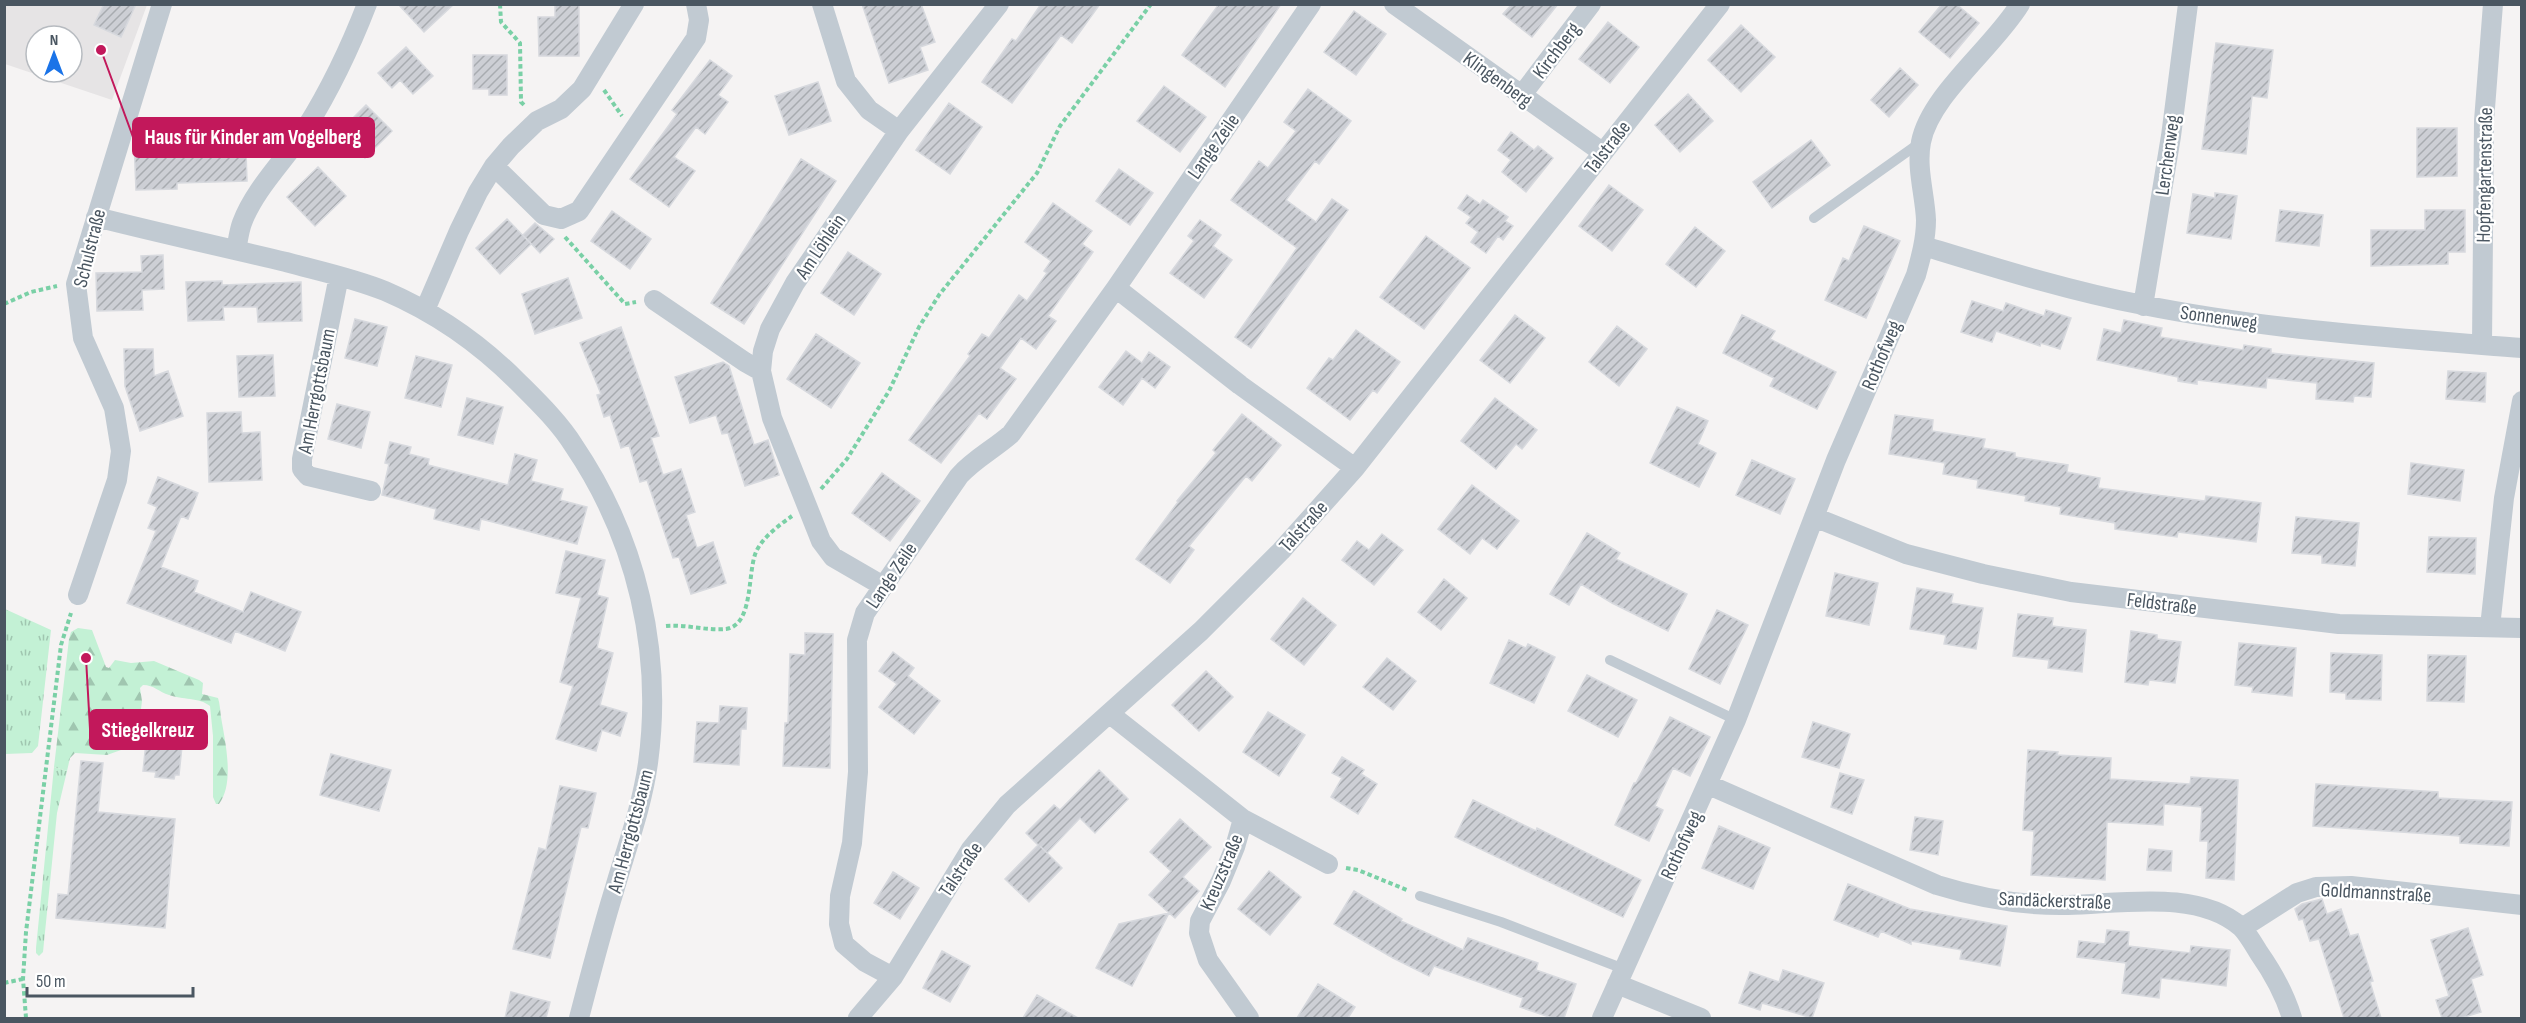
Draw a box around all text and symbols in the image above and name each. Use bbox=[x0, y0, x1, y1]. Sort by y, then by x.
street label: Kirchberg bbox=[1528, 18, 1586, 84]
north arrow bbox=[24, 24, 84, 84]
text: N bbox=[50, 31, 58, 50]
street label: Klingenberg bbox=[1458, 47, 1537, 113]
street label: Hopfengartenstraße bbox=[2472, 107, 2498, 243]
street label: Lange Zeile bbox=[1183, 109, 1245, 184]
street label: Lerchenweg bbox=[2150, 113, 2186, 197]
street label: Talstraße bbox=[1580, 116, 1636, 179]
callout: Haus für Kinder am Vogelberg bbox=[133, 118, 374, 157]
text: Haus für Kinder am Vogelberg bbox=[145, 125, 362, 150]
street label: Schulstraße bbox=[69, 207, 111, 290]
street label: Am Löhlein bbox=[790, 210, 851, 284]
street label: Sonnenweg bbox=[2179, 301, 2259, 335]
street label: Rothofweg bbox=[1857, 317, 1907, 394]
street label: Am Herrgottsbaum bbox=[293, 327, 341, 457]
street label: Talstraße bbox=[1274, 496, 1333, 557]
street label: Lange Zeile bbox=[861, 538, 923, 613]
street label: Feldstraße bbox=[2126, 588, 2198, 620]
callout: Stiegelkreuz bbox=[90, 710, 207, 749]
text: Stiegelkreuz bbox=[102, 718, 194, 743]
street label: Am Herrgottsbaum bbox=[603, 767, 659, 897]
street label: Rothofweg bbox=[1656, 807, 1708, 884]
street label: Kreuzstraße bbox=[1195, 831, 1249, 914]
street label: Talstraße bbox=[934, 838, 988, 902]
street label: Goldmannstraße bbox=[2320, 878, 2432, 908]
street label: Sandäckerstraße bbox=[1998, 887, 2112, 915]
scale bar bbox=[27, 960, 194, 998]
text: 50 m bbox=[36, 971, 66, 992]

